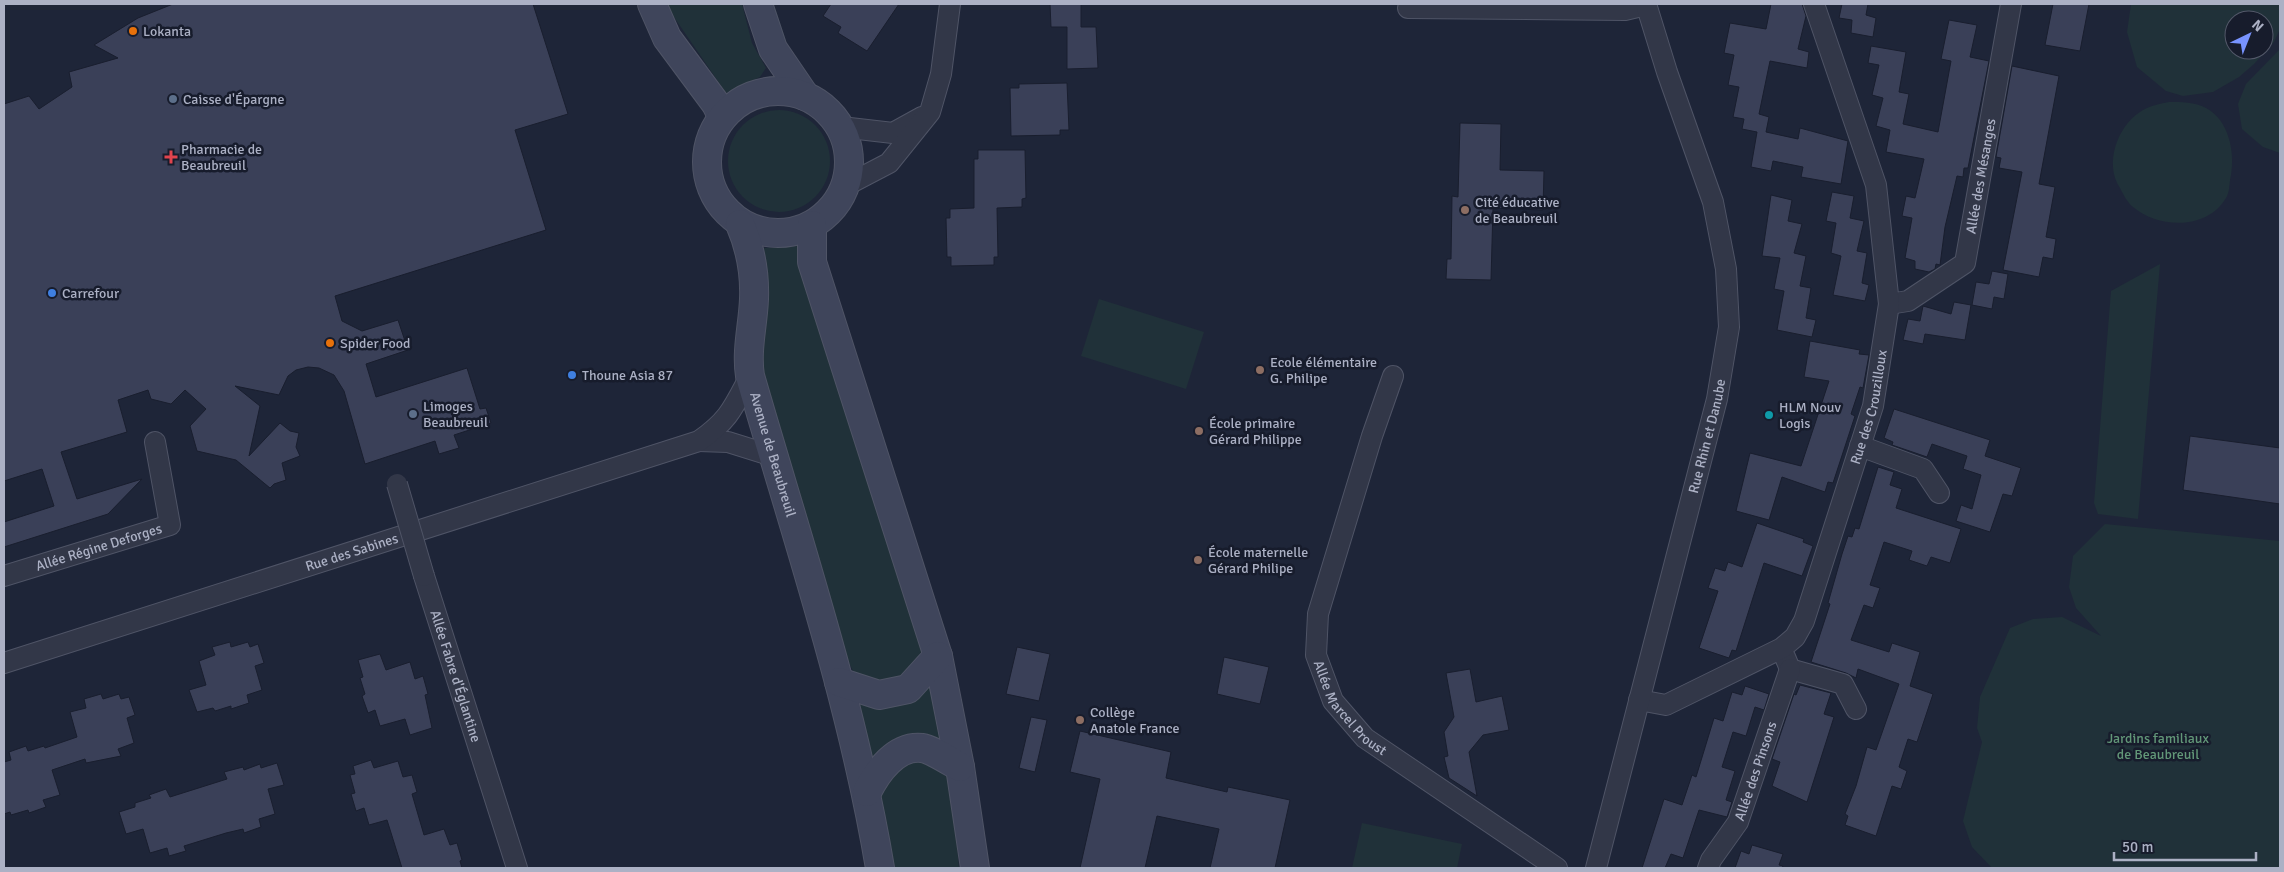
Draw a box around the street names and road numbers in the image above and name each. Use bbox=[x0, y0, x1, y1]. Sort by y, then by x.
street label: Allée des Mésanges bbox=[1962, 117, 1999, 235]
street label: Rue des Crouzilloux bbox=[1846, 348, 1890, 466]
street label: Rue Rhin et Danube bbox=[1685, 378, 1729, 495]
street label: Avenue de Beaubreuil bbox=[747, 390, 800, 519]
street label: Allée Régine Deforges bbox=[33, 520, 164, 574]
street label: Rue des Sabines bbox=[303, 529, 400, 575]
street label: Allée Fabre d'Églantine bbox=[427, 608, 485, 744]
street label: Allée Marcel Proust bbox=[1310, 658, 1390, 759]
street label: Allée des Pinsons bbox=[1731, 719, 1780, 823]

